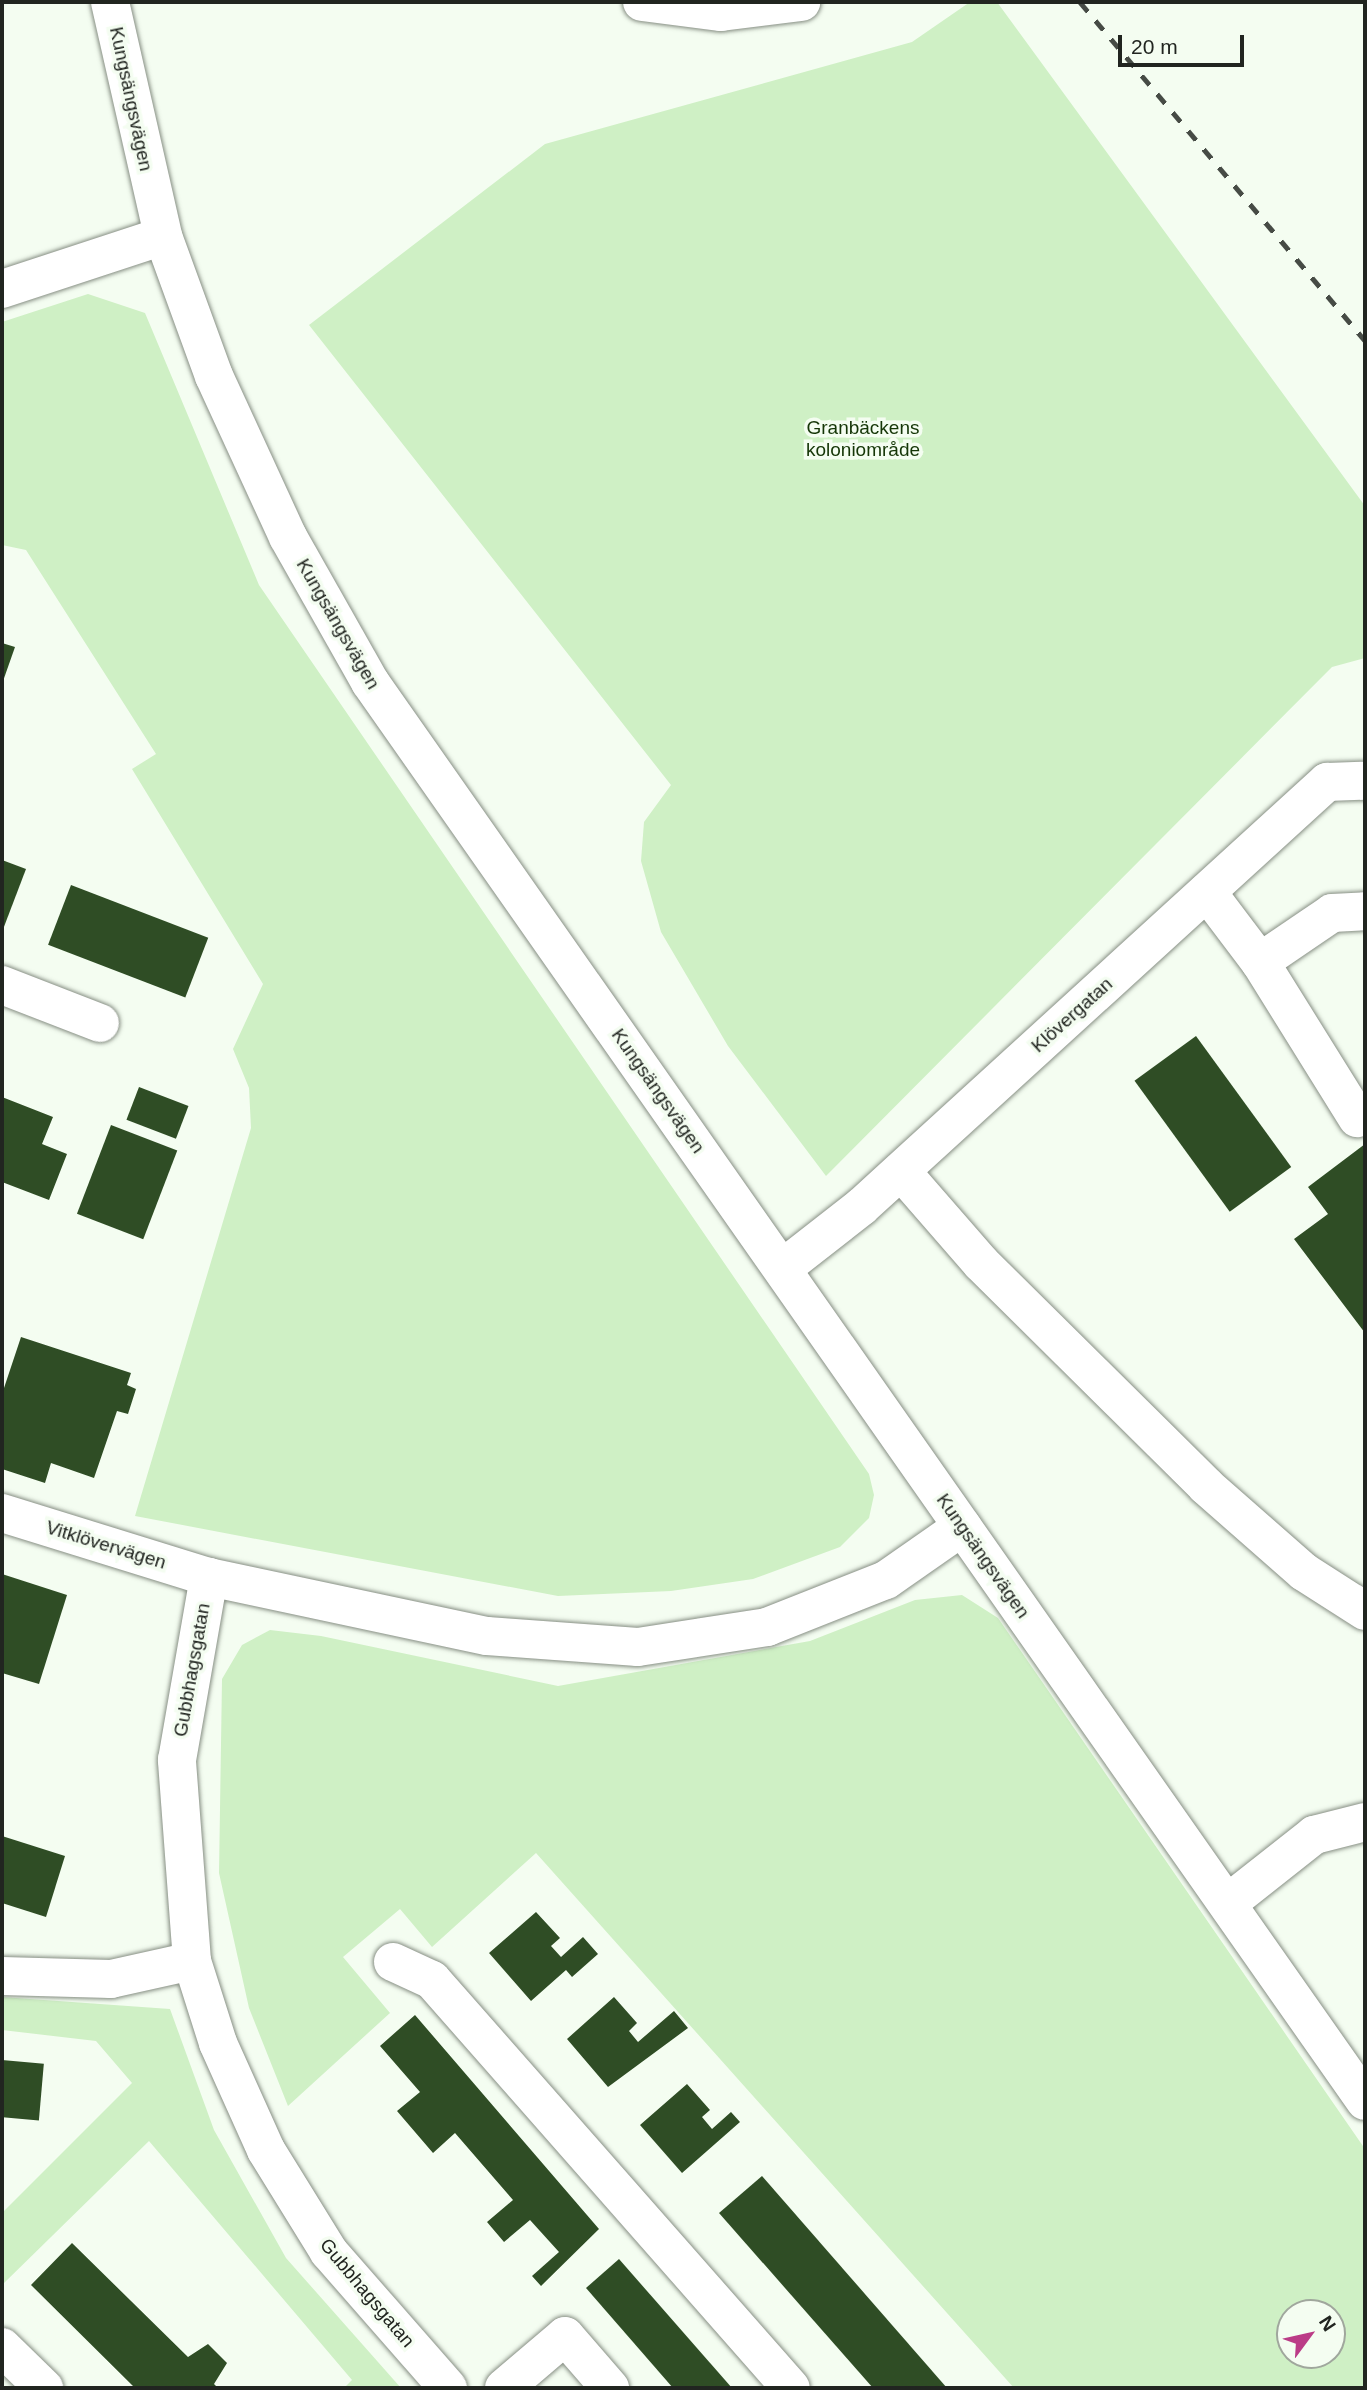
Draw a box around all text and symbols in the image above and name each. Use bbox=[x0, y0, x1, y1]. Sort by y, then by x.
scale bar bbox=[1122, 21, 1248, 65]
street label: Kungsängsvägen bbox=[105, 25, 157, 173]
text: 20 m bbox=[1131, 35, 1178, 58]
park label: Granbäckens koloniområde bbox=[806, 417, 920, 461]
street label: Kungsängsvägen bbox=[291, 555, 385, 693]
street label: Klövergatan bbox=[1027, 973, 1117, 1057]
street label: Kungsängsvägen bbox=[607, 1024, 709, 1158]
street label: Kungsängsvägen bbox=[932, 1489, 1034, 1623]
street label: Vitklövervägen bbox=[43, 1516, 169, 1574]
street label: Gubbhagsgatan bbox=[169, 1601, 215, 1739]
street label: Gubbhagsgatan bbox=[315, 2234, 419, 2352]
north arrow bbox=[1276, 2299, 1346, 2369]
text: N bbox=[1315, 2312, 1340, 2335]

